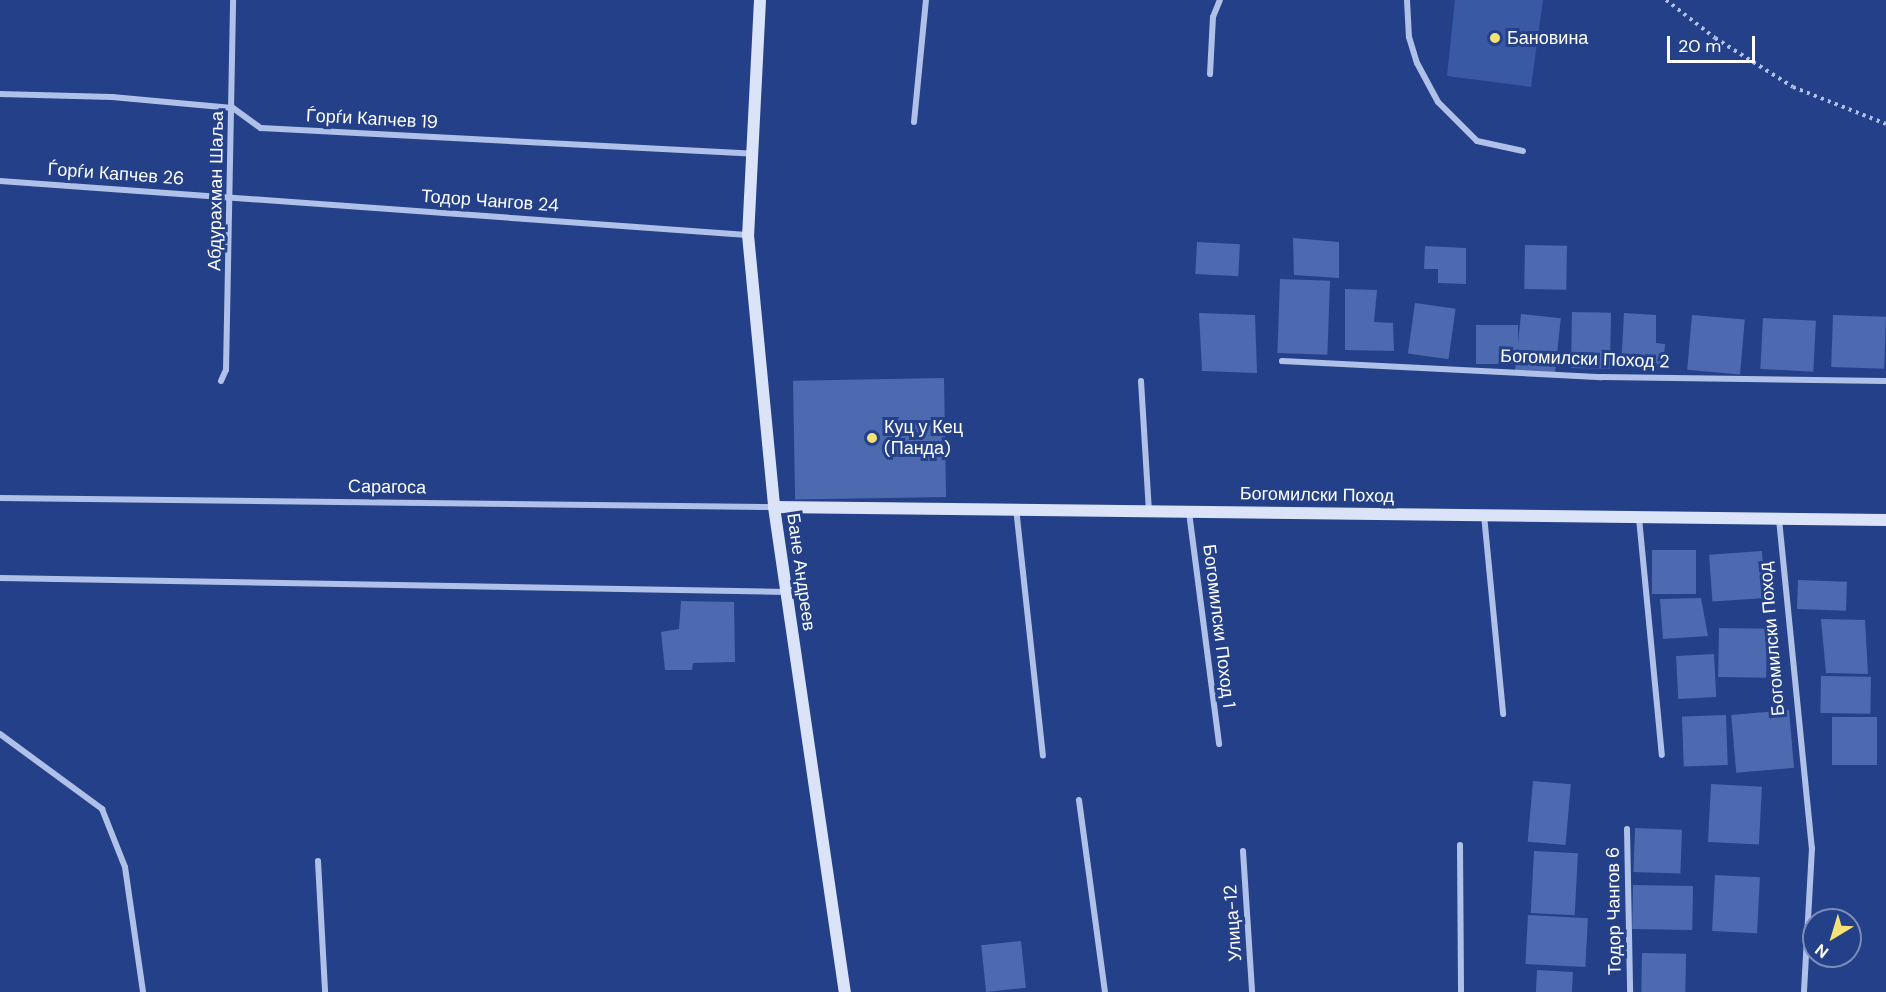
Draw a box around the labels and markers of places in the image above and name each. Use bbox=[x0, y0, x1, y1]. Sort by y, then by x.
place label: Бановина bbox=[1507, 27, 1588, 49]
marker: Бановина bbox=[1488, 31, 1502, 45]
place label: Куц у Кец (Панда) bbox=[884, 417, 963, 460]
marker: Куц у Кец (Панда) bbox=[865, 431, 879, 445]

